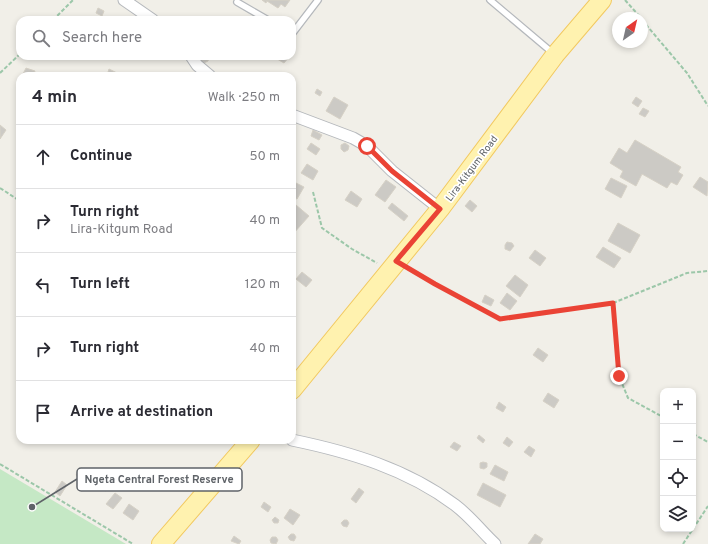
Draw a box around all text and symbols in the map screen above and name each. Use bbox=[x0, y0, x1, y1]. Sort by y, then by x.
north arrow bbox=[612, 12, 648, 48]
search box bbox=[16, 16, 296, 60]
icon: search bbox=[30, 27, 52, 49]
text: Search here bbox=[62, 29, 142, 48]
text: 4 min bbox=[32, 87, 77, 109]
text: Walk · 250 m bbox=[208, 90, 280, 106]
street label: Lira-Kitgum Road bbox=[443, 133, 501, 204]
route start bbox=[358, 137, 376, 155]
icon: ahead bbox=[32, 146, 54, 168]
text: Continue bbox=[70, 147, 132, 166]
text: 50 m bbox=[250, 149, 280, 165]
text: Turn right bbox=[70, 203, 139, 222]
icon: right bbox=[32, 210, 54, 232]
text: 40 m bbox=[250, 213, 280, 229]
text: Lira-Kitgum Road bbox=[70, 222, 173, 238]
icon: left bbox=[32, 274, 54, 296]
text: Turn left bbox=[70, 275, 130, 294]
text: 120 m bbox=[245, 277, 280, 293]
icon: right bbox=[32, 338, 54, 360]
text: Turn right bbox=[70, 339, 139, 358]
text: 40 m bbox=[250, 341, 280, 357]
route end bbox=[610, 367, 628, 385]
map controls bbox=[660, 388, 696, 532]
button: + bbox=[660, 388, 696, 424]
icon: arrive bbox=[32, 402, 54, 424]
text: Arrive at destination bbox=[70, 403, 213, 422]
button: − bbox=[660, 424, 696, 460]
button: locate bbox=[660, 460, 696, 496]
callout: Ngeta Central Forest Reserve bbox=[77, 468, 242, 491]
text: Ngeta Central Forest Reserve bbox=[84, 473, 234, 487]
button: layers bbox=[660, 496, 696, 532]

